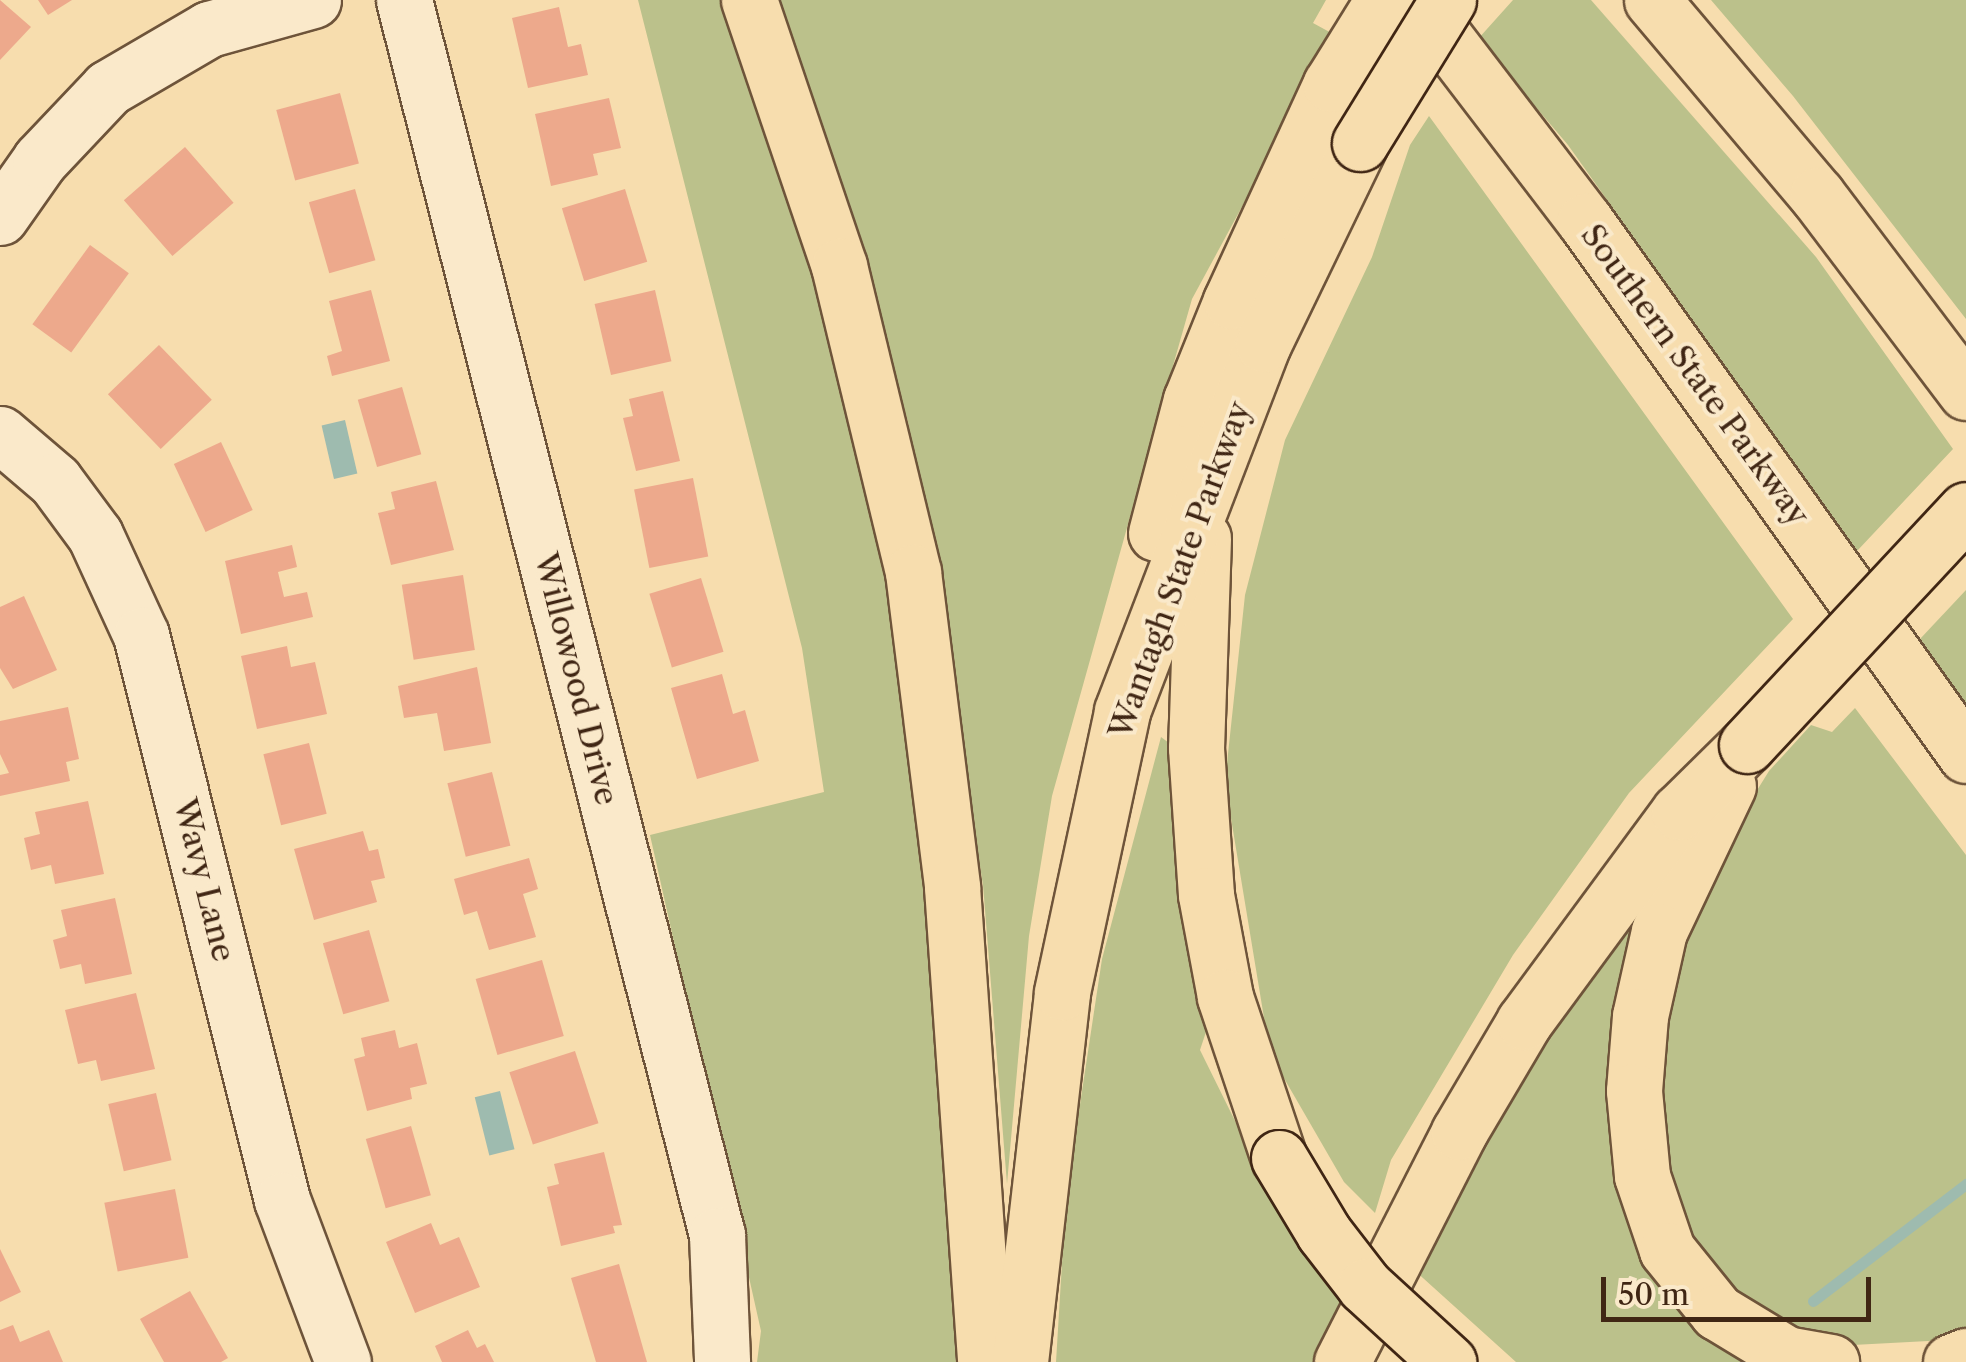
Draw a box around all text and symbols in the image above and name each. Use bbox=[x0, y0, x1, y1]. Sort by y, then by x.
street label: Southern State Parkway bbox=[1573, 217, 1817, 533]
street label: Wantagh State Parkway bbox=[1101, 396, 1259, 744]
street label: Willowood Drive bbox=[526, 549, 626, 809]
street label: Wavy Lane bbox=[165, 794, 243, 966]
scale bar bbox=[1606, 1257, 1876, 1319]
text: 50 m bbox=[1618, 1276, 1689, 1313]

